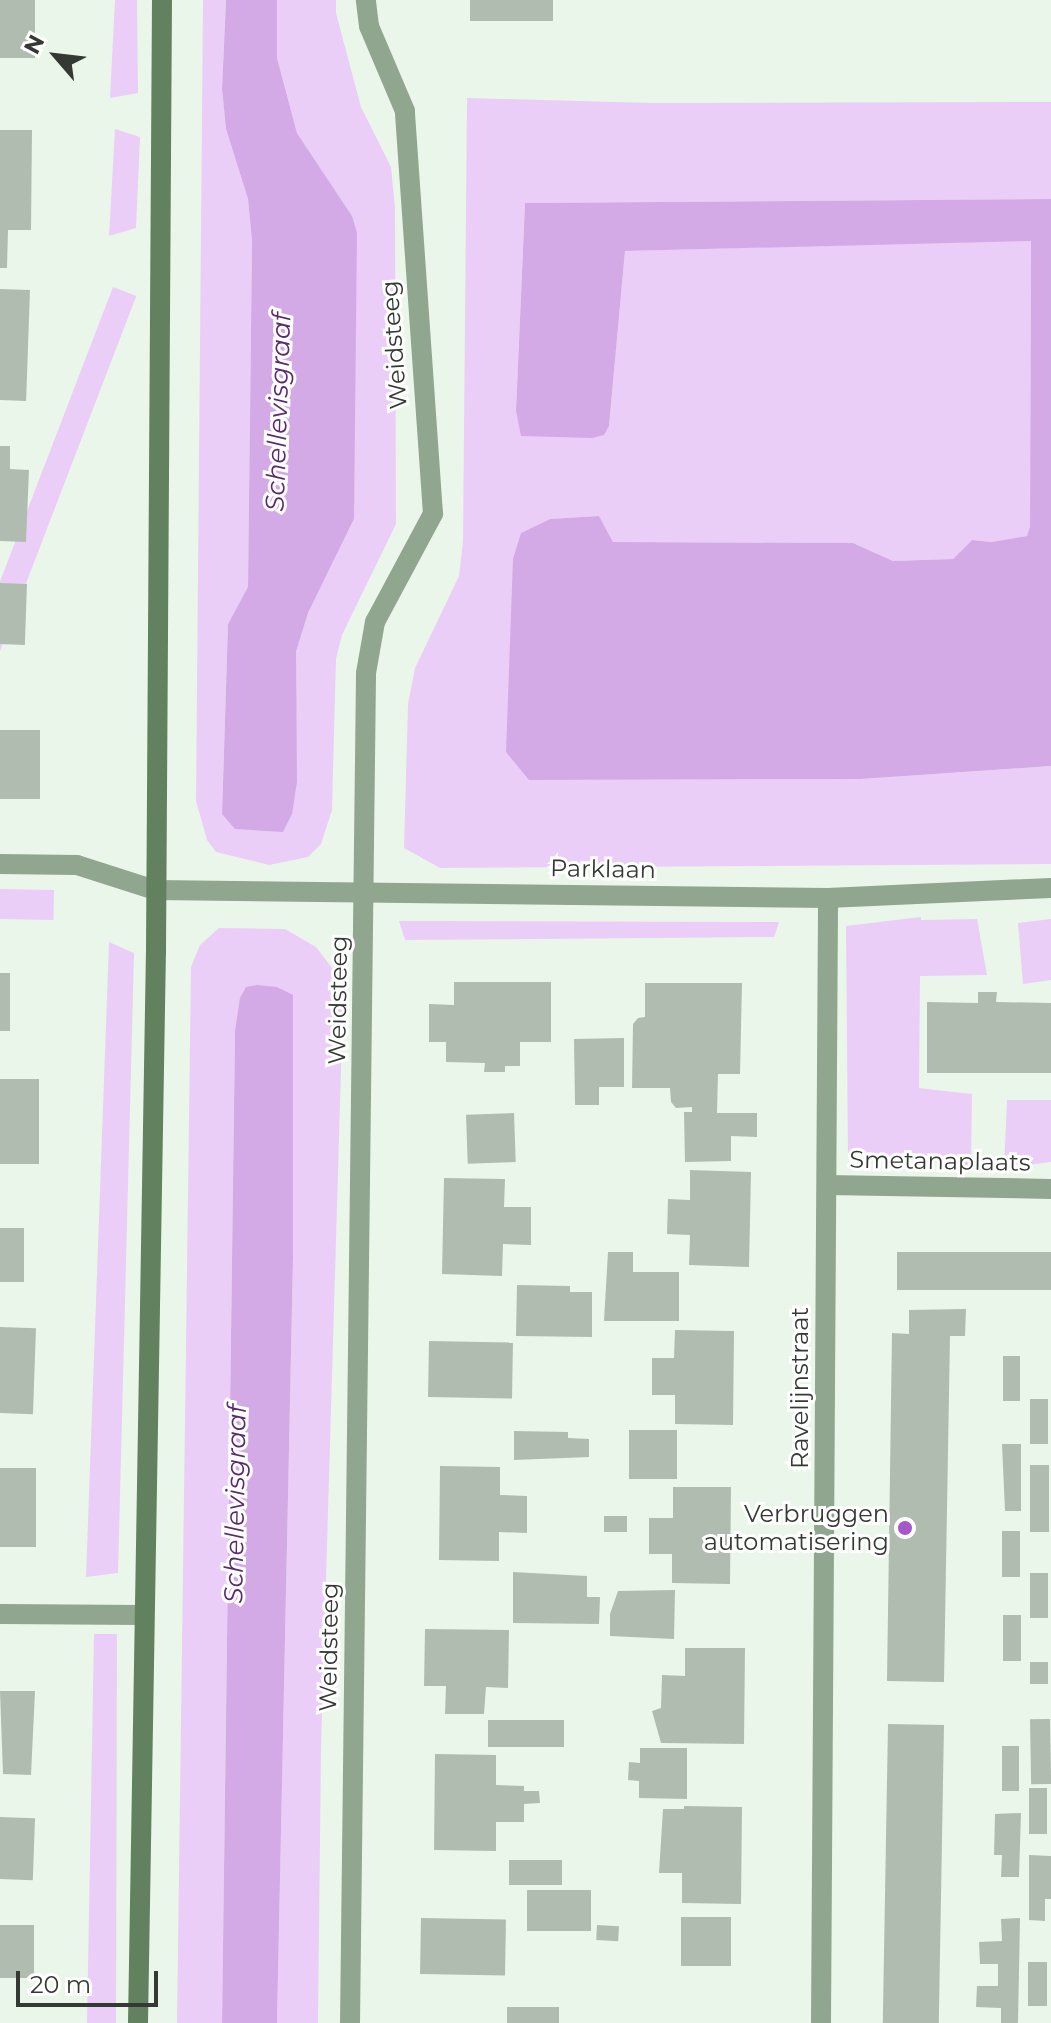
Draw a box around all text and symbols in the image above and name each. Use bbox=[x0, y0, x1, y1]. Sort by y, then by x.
north arrow bbox=[16, 16, 96, 96]
text: N bbox=[18, 30, 50, 59]
street label: Weidsteeg bbox=[375, 280, 413, 410]
water label: Schellevisgraaf bbox=[260, 312, 298, 512]
street label: Parklaan bbox=[550, 854, 656, 884]
street label: Weidsteeg bbox=[322, 935, 354, 1065]
street label: Smetanaplaats bbox=[849, 1145, 1031, 1177]
street label: Ravelijnstraat bbox=[786, 1307, 814, 1469]
water label: Schellevisgraaf bbox=[219, 1404, 253, 1604]
place label: Verbruggen automatisering bbox=[704, 1500, 889, 1556]
marker: Verbruggen automatisering bbox=[896, 1519, 914, 1537]
street label: Weidsteeg bbox=[313, 1582, 345, 1712]
scale bar bbox=[20, 1955, 162, 2005]
text: 20 m bbox=[30, 1970, 91, 1999]

